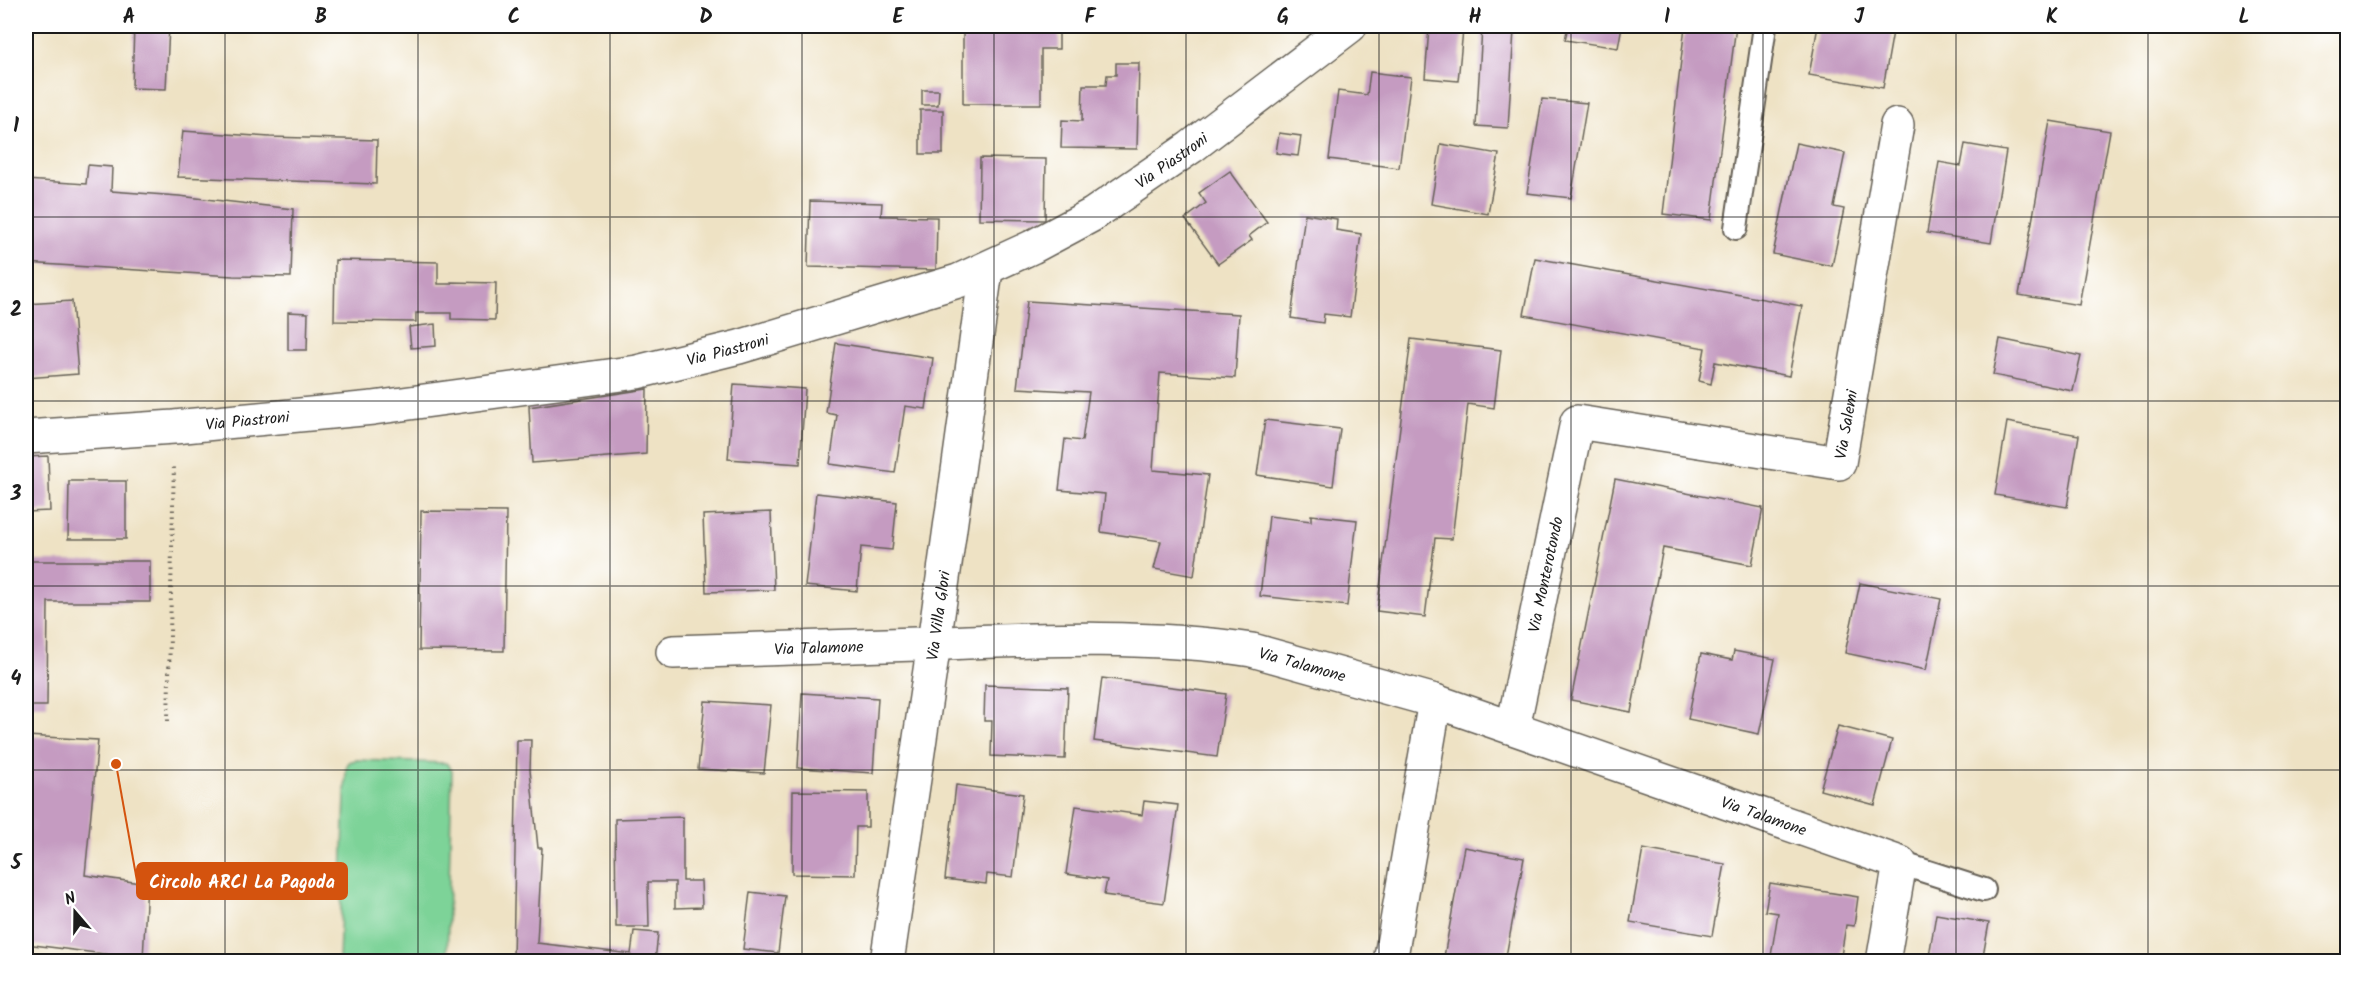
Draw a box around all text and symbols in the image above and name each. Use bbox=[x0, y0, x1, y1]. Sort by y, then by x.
text: A bbox=[123, 2, 135, 34]
text: B bbox=[315, 2, 327, 34]
text: C bbox=[508, 2, 520, 34]
text: D bbox=[699, 2, 713, 34]
text: E bbox=[892, 2, 904, 34]
text: F bbox=[1085, 2, 1097, 34]
text: G bbox=[1277, 2, 1289, 34]
text: H bbox=[1468, 2, 1482, 34]
text: I bbox=[1664, 2, 1670, 34]
text: J bbox=[1854, 2, 1865, 34]
text: K bbox=[2046, 2, 2058, 34]
text: L bbox=[2239, 2, 2249, 34]
text: 1 bbox=[13, 111, 19, 143]
street label: Via Piastroni bbox=[1130, 127, 1215, 196]
text: 2 bbox=[10, 295, 22, 327]
street label: Via Piastroni bbox=[684, 327, 773, 373]
street label: Via Salemi bbox=[1829, 387, 1866, 461]
street label: Via Piastroni bbox=[204, 405, 292, 438]
text: 3 bbox=[10, 479, 22, 511]
street label: Via Monterotondo bbox=[1522, 514, 1571, 635]
street label: Via Villa Glori bbox=[921, 568, 958, 663]
street label: Via Talamone bbox=[774, 635, 864, 663]
street label: Via Talamone bbox=[1256, 641, 1348, 690]
text: 4 bbox=[11, 664, 22, 696]
street label: Via Talamone bbox=[1717, 790, 1810, 844]
text: 5 bbox=[10, 848, 23, 880]
callout: Circolo ARCI La Pagoda bbox=[137, 863, 347, 899]
text: Circolo ARCI La Pagoda bbox=[149, 869, 335, 898]
north arrow bbox=[45, 882, 105, 942]
text: N bbox=[61, 886, 79, 913]

